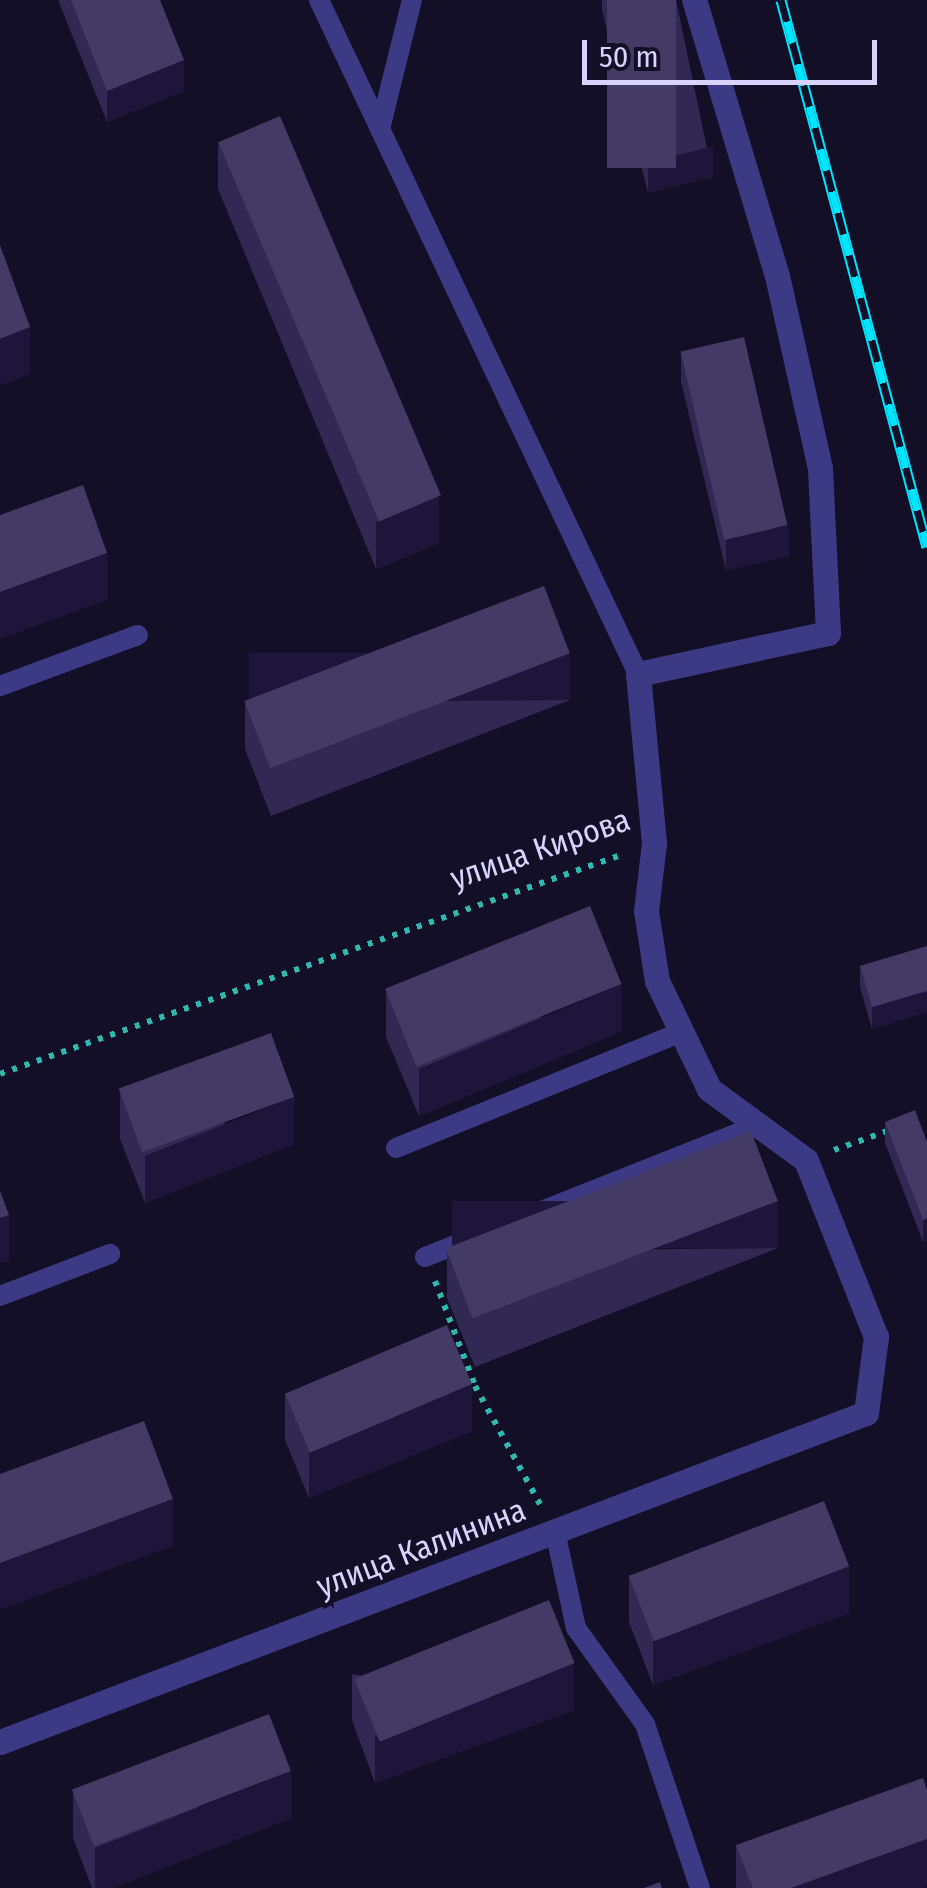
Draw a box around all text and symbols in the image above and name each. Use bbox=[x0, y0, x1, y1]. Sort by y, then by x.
scale bar bbox=[587, 20, 882, 82]
text: 50 m bbox=[599, 39, 659, 75]
street label: улица Кирова bbox=[445, 800, 635, 898]
street label: улица Калинина bbox=[311, 1491, 531, 1605]

